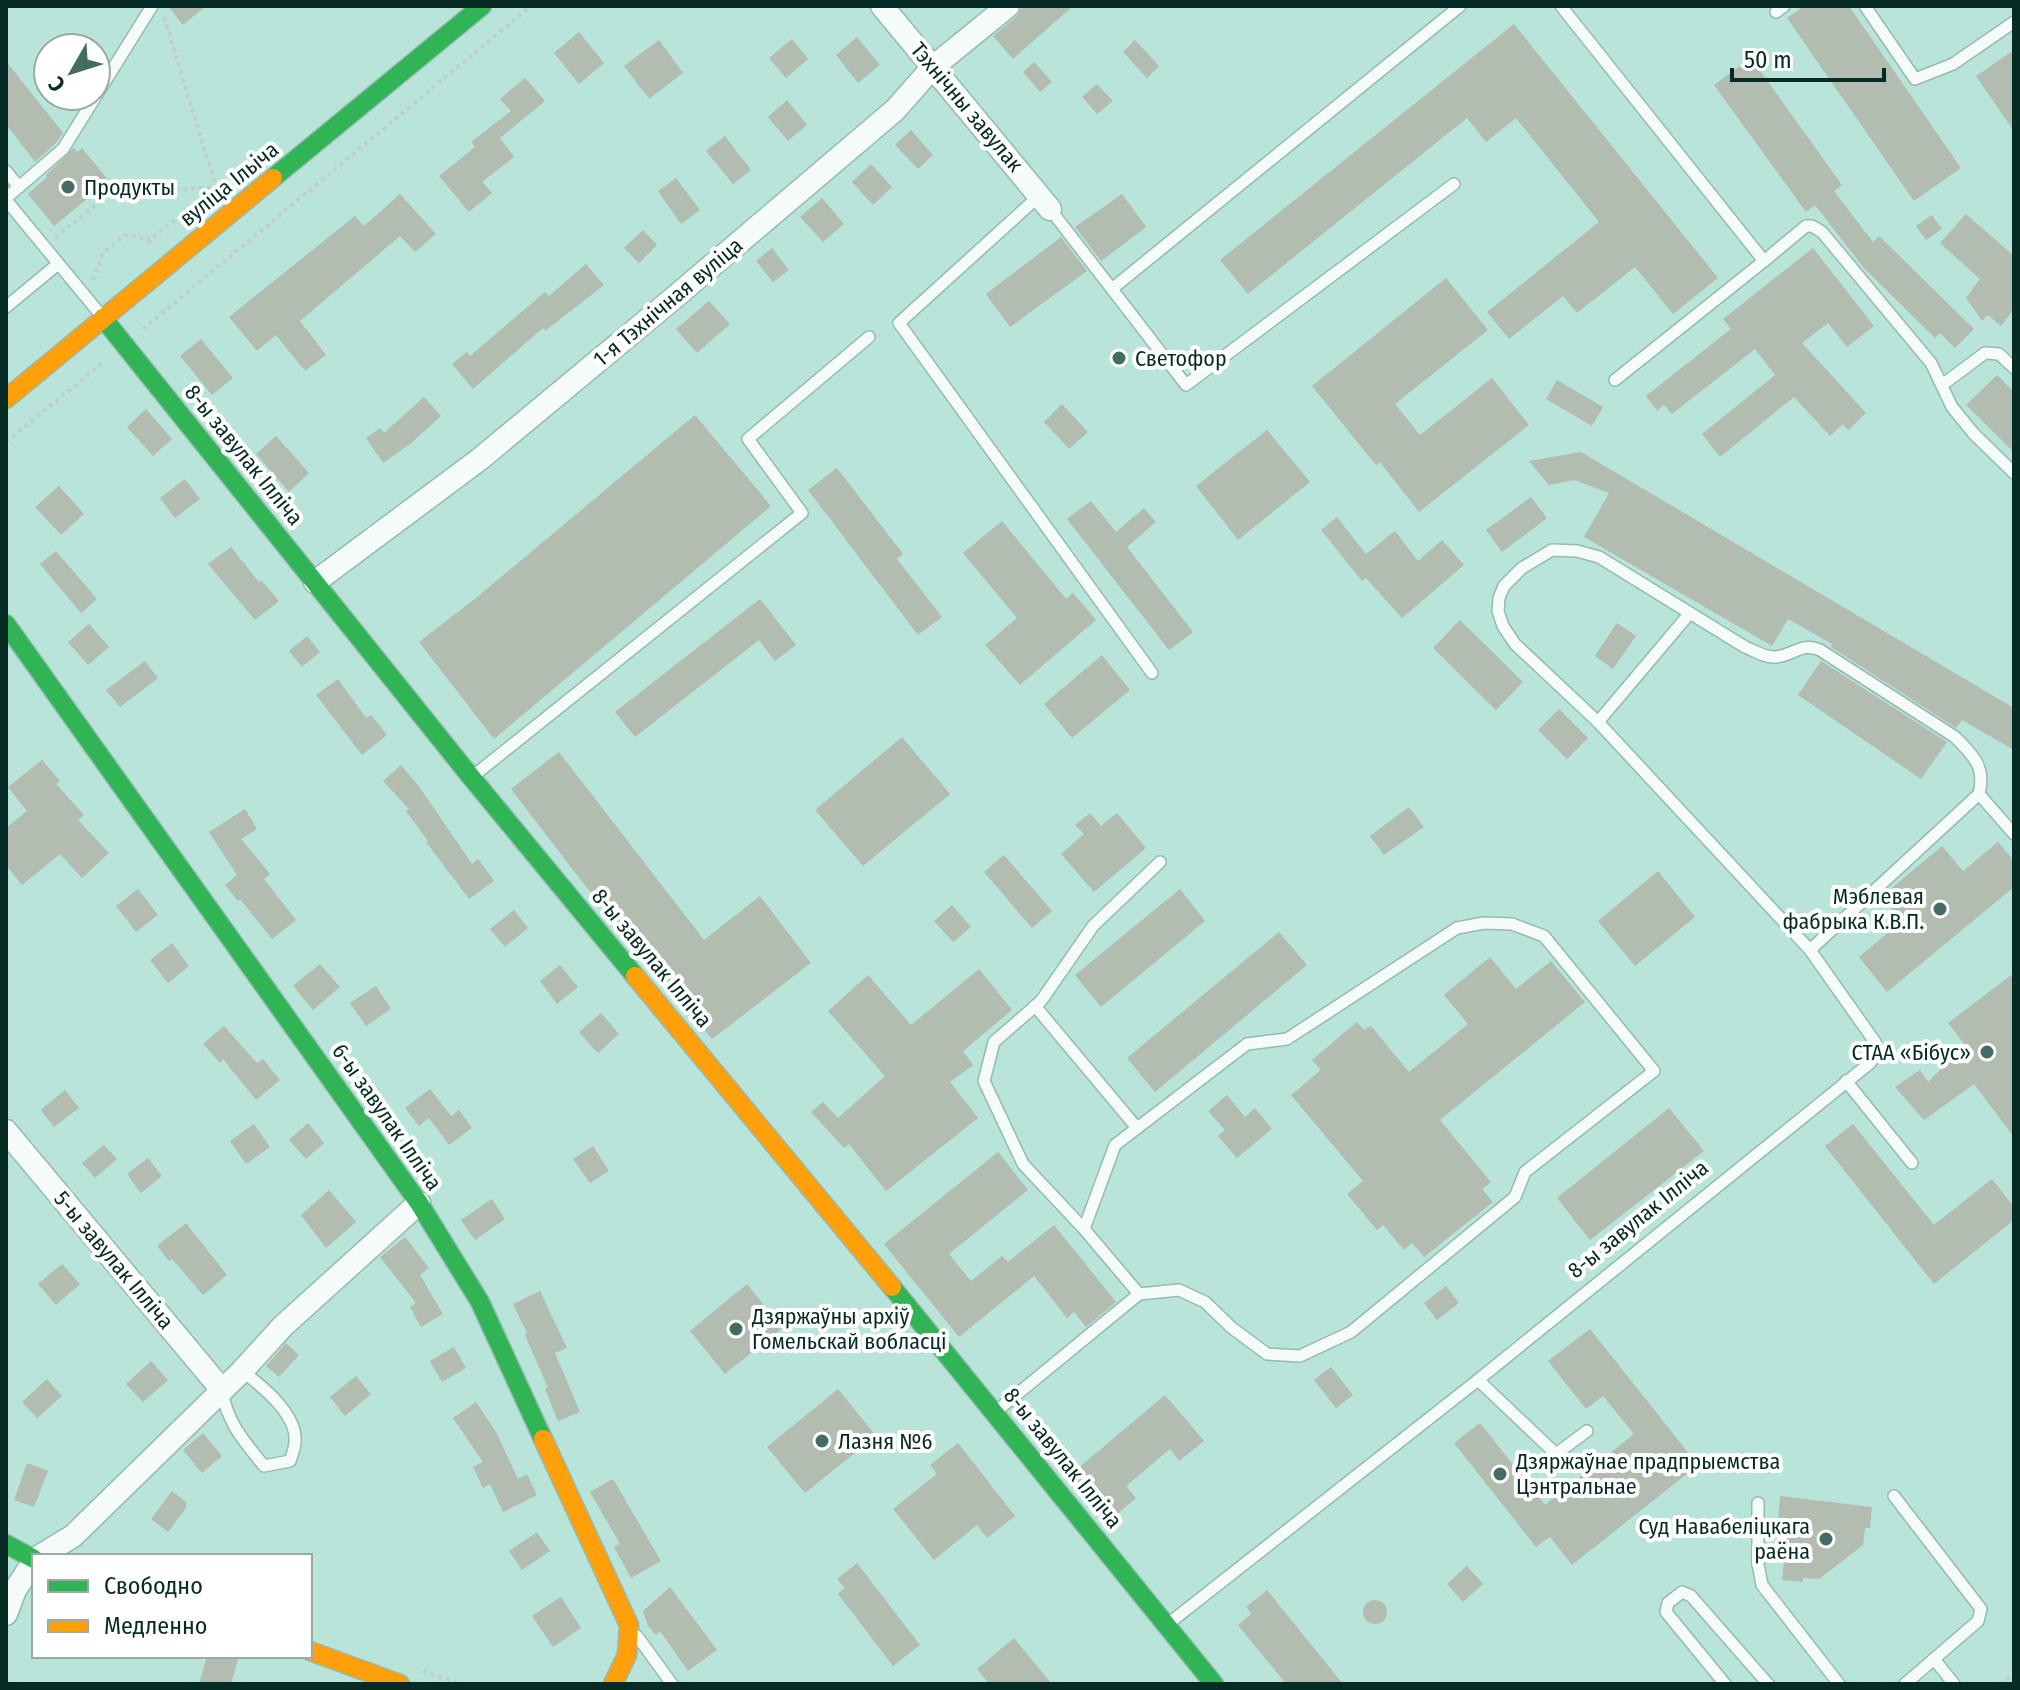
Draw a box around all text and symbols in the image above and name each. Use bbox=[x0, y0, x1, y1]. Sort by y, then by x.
north arrow bbox=[32, 32, 112, 112]
scale bar bbox=[1732, 32, 1884, 82]
street label: Тэхнічны завулак bbox=[905, 37, 1029, 178]
text: 50 m bbox=[1744, 46, 1792, 74]
text: С bbox=[42, 71, 71, 97]
street label: вуліца Ільіча bbox=[174, 136, 284, 232]
place label: Продукты bbox=[84, 174, 175, 201]
marker: Продукты bbox=[59, 178, 77, 196]
street label: 1-я Тэхнічная вуліца bbox=[588, 232, 748, 372]
place label: Светофор bbox=[1135, 345, 1227, 372]
marker: Светофор bbox=[1110, 349, 1128, 367]
street label: 8-ы завулак Ілліча bbox=[179, 379, 309, 531]
street label: 8-ы завулак Ілліча bbox=[586, 883, 718, 1033]
place label: Мэблевая фабрыка К.В.П. bbox=[1783, 883, 1924, 935]
marker: Мэблевая фабрыка К.В.П. bbox=[1931, 900, 1949, 918]
street label: 6-ы завулак Ілліча bbox=[326, 1039, 448, 1195]
place label: СТАА «Бібус» bbox=[1851, 1039, 1971, 1066]
marker: СТАА «Бібус» bbox=[1978, 1043, 1996, 1061]
street label: 8-ы завулак Ілліча bbox=[1562, 1154, 1714, 1284]
street label: 5-ы завулак Ілліча bbox=[48, 1186, 180, 1334]
place label: Дзяржаўны архіў Гомельскай вобласці bbox=[751, 1303, 947, 1355]
marker: Дзяржаўны архіў Гомельскай вобласці bbox=[727, 1320, 745, 1338]
street label: 8-ы завулак Ілліча bbox=[998, 1382, 1128, 1534]
place label: Лазня №6 bbox=[838, 1428, 932, 1455]
marker: Лазня №6 bbox=[813, 1432, 831, 1450]
place label: Дзяржаўнае прадпрыемства Цэнтральнае bbox=[1515, 1448, 1780, 1500]
marker: Дзяржаўнае прадпрыемства Цэнтральнае bbox=[1491, 1465, 1509, 1483]
place label: Суд Навабеліцкага раёна bbox=[1639, 1513, 1810, 1565]
marker: Суд Навабеліцкага раёна bbox=[1817, 1530, 1835, 1548]
legend bbox=[32, 1554, 312, 1658]
text: Свободно bbox=[104, 1572, 203, 1600]
text: Медленно bbox=[104, 1612, 207, 1640]

